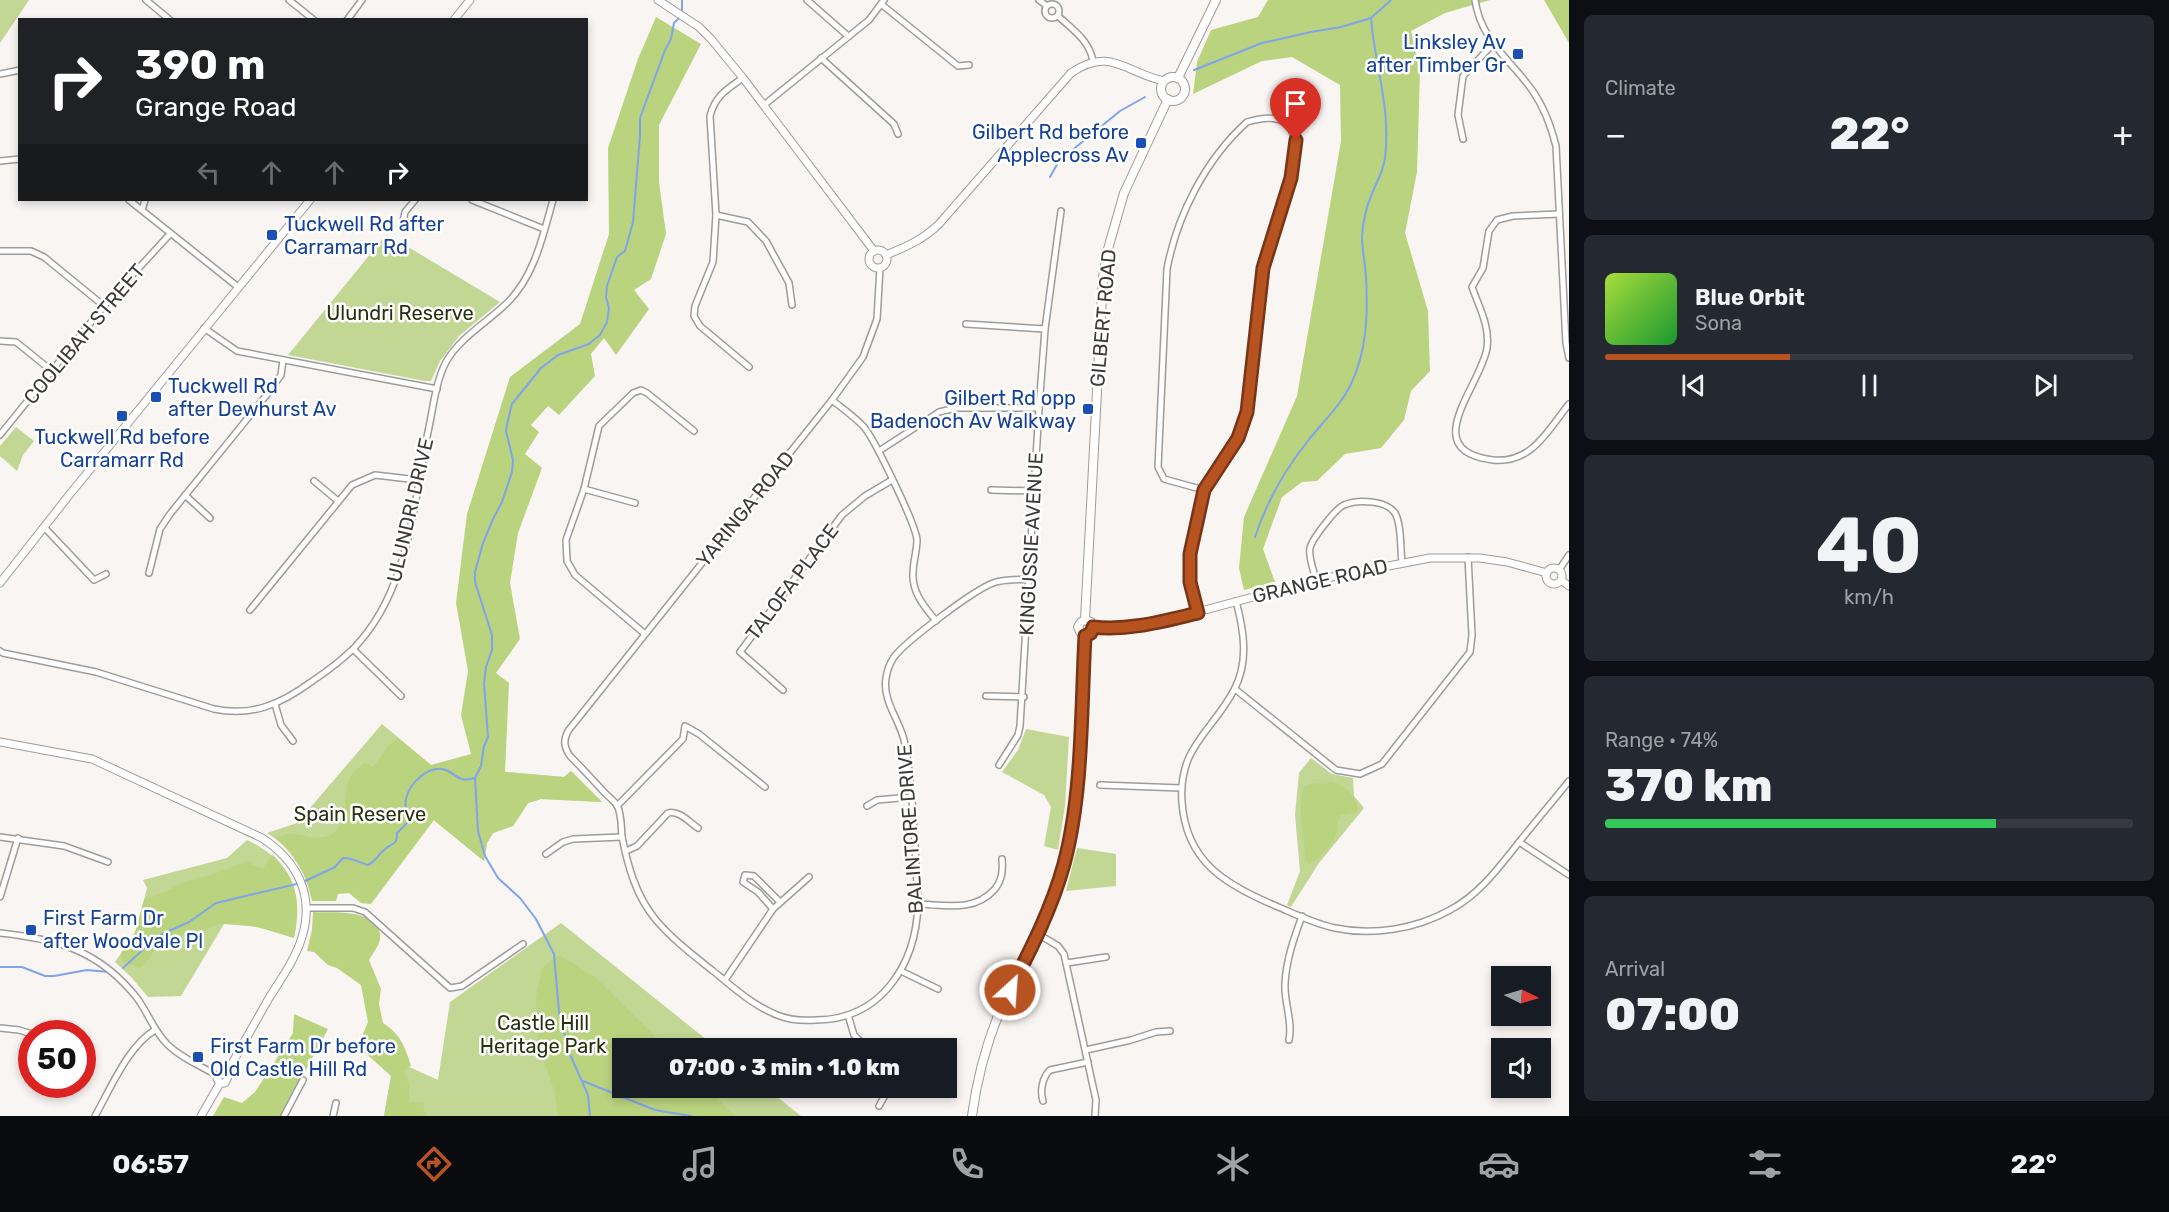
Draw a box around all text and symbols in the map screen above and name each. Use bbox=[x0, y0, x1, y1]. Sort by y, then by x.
place label: Linksley Av after Timber Gr bbox=[1366, 30, 1506, 77]
text: 390 m bbox=[135, 40, 266, 90]
icon: right bbox=[36, 42, 114, 120]
marker: Linksley Av after Timber Gr bbox=[1511, 47, 1525, 61]
text: Climate bbox=[1605, 76, 1676, 100]
pin bbox=[1270, 78, 1321, 140]
icon: arrive bbox=[1279, 87, 1312, 120]
text: Grange Road bbox=[135, 91, 297, 123]
text: 22° bbox=[1830, 107, 1909, 160]
text: − bbox=[1605, 115, 1626, 154]
text: + bbox=[2112, 115, 2133, 154]
place label: Gilbert Rd before Applecross Av bbox=[972, 120, 1129, 167]
marker: Gilbert Rd before Applecross Av bbox=[1134, 136, 1148, 150]
icon: left bbox=[192, 156, 225, 189]
icon: ahead bbox=[255, 156, 288, 189]
icon: ahead bbox=[318, 156, 351, 189]
icon: right bbox=[381, 156, 414, 189]
place label: Tuckwell Rd after Carramarr Rd bbox=[284, 212, 444, 259]
marker: Tuckwell Rd after Carramarr Rd bbox=[265, 228, 279, 242]
street label: GILBERT ROAD bbox=[1085, 248, 1121, 388]
street label: COOLIBAH STREET bbox=[18, 259, 150, 409]
text: Blue Orbit bbox=[1695, 284, 1805, 311]
park label: Ulundri Reserve bbox=[326, 301, 474, 325]
text: Sona bbox=[1695, 311, 1742, 335]
icon: previous bbox=[1677, 369, 1710, 402]
icon: pause bbox=[1853, 369, 1886, 402]
icon: next bbox=[2029, 369, 2062, 402]
place label: Tuckwell Rd after Dewhurst Av bbox=[168, 374, 337, 421]
place label: Gilbert Rd opp Badenoch Av Walkway bbox=[870, 386, 1076, 433]
marker: Tuckwell Rd after Dewhurst Av bbox=[149, 390, 163, 404]
marker: Gilbert Rd opp Badenoch Av Walkway bbox=[1081, 402, 1095, 416]
marker: Tuckwell Rd before Carramarr Rd bbox=[115, 409, 129, 423]
place label: Tuckwell Rd before Carramarr Rd bbox=[34, 425, 210, 472]
street label: ULUNDRI DRIVE bbox=[382, 435, 438, 585]
street label: YARINGA ROAD bbox=[691, 446, 799, 572]
street label: KINGUSSIE AVENUE bbox=[1014, 452, 1048, 636]
text: 40 bbox=[1816, 499, 1922, 592]
street label: TALOFA PLACE bbox=[740, 519, 844, 645]
street label: GRANGE ROAD bbox=[1250, 554, 1390, 608]
text: km/h bbox=[1844, 585, 1894, 609]
text: Range · 74% bbox=[1605, 728, 1718, 752]
street label: BALINTORE DRIVE bbox=[892, 744, 928, 914]
text: 370 km bbox=[1605, 759, 1773, 812]
park label: Spain Reserve bbox=[294, 802, 426, 826]
place label: First Farm Dr after Woodvale Pl bbox=[43, 906, 203, 953]
marker: First Farm Dr after Woodvale Pl bbox=[24, 923, 38, 937]
text: Arrival bbox=[1605, 957, 1665, 981]
position arrow bbox=[978, 958, 1042, 1022]
north arrow bbox=[1491, 966, 1551, 1026]
map controls bbox=[1491, 966, 1551, 1098]
text: 07:00 bbox=[1605, 988, 1740, 1041]
park label: Castle Hill Heritage Park bbox=[480, 1011, 607, 1058]
speed limit sign: 50 bbox=[18, 1020, 96, 1098]
place label: First Farm Dr before Old Castle Hill Rd bbox=[210, 1034, 396, 1081]
button: sound bbox=[1491, 1038, 1551, 1098]
marker: First Farm Dr before Old Castle Hill Rd bbox=[191, 1050, 205, 1064]
text: 07:00 · 3 min · 1.0 km bbox=[669, 1054, 900, 1081]
icon: directions bbox=[413, 1143, 455, 1185]
icon: music bbox=[679, 1143, 721, 1185]
icon: phone bbox=[946, 1143, 988, 1185]
icon: climate bbox=[1212, 1143, 1254, 1185]
icon: car bbox=[1478, 1143, 1520, 1185]
icon: filters bbox=[1744, 1143, 1786, 1185]
text: 06:57 bbox=[112, 1148, 189, 1180]
text: 22° bbox=[2011, 1148, 2057, 1180]

